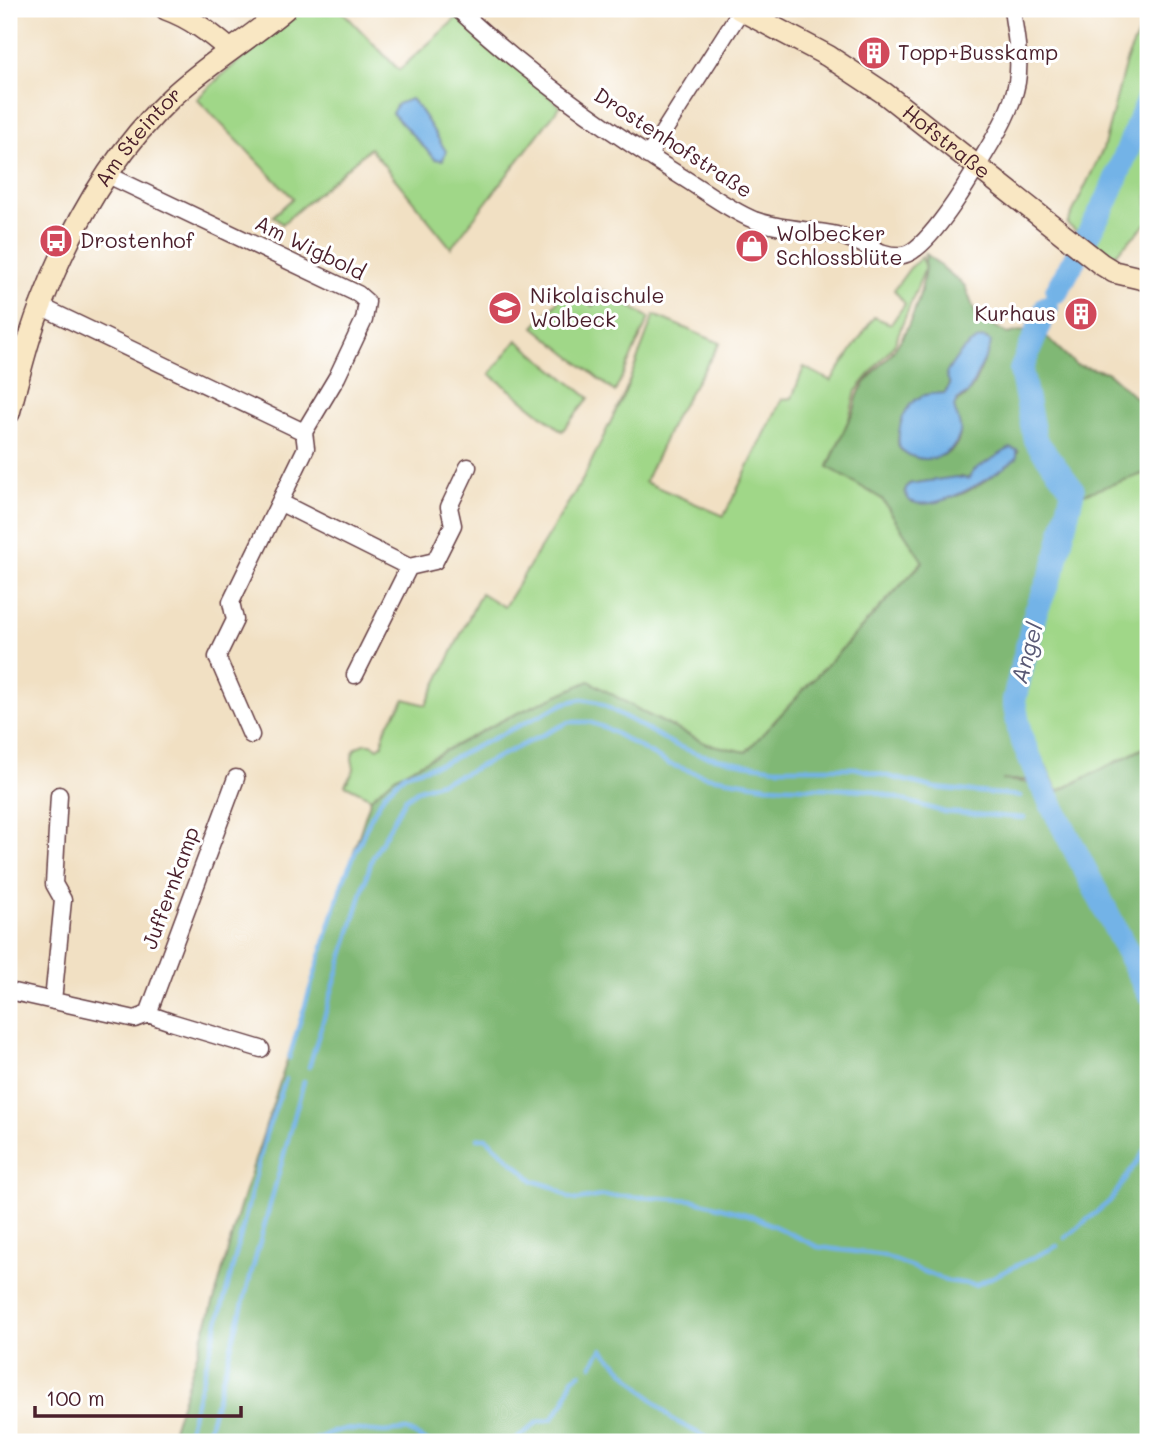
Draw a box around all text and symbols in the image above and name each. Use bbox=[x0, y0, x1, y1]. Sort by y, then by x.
building icon: Topp+Busskamp bbox=[855, 34, 893, 72]
place label: Topp+Busskamp bbox=[898, 38, 1058, 65]
street label: Am Steintor bbox=[88, 80, 187, 192]
street label: Drostenhofstraße bbox=[590, 80, 758, 203]
street label: Hofstraße bbox=[898, 98, 997, 184]
street label: Am Wigbold bbox=[251, 208, 370, 285]
place label: Wolbecker Schlossblüte bbox=[776, 219, 903, 270]
bus stop icon: Drostenhof bbox=[37, 222, 75, 260]
place label: Drostenhof bbox=[80, 226, 195, 253]
shop icon: Wolbecker Schlossblüte bbox=[733, 227, 771, 265]
place label: Nikolaischule Wolbeck bbox=[530, 281, 664, 332]
school or university icon: Nikolaischule Wolbeck bbox=[486, 289, 524, 327]
building icon: Kurhaus bbox=[1062, 295, 1100, 333]
place label: Kurhaus bbox=[975, 299, 1056, 326]
water label: Angel bbox=[1003, 619, 1049, 687]
street label: Juffernkamp bbox=[135, 823, 204, 952]
scale bar bbox=[35, 1374, 242, 1418]
text: 100 m bbox=[46, 1384, 105, 1411]

